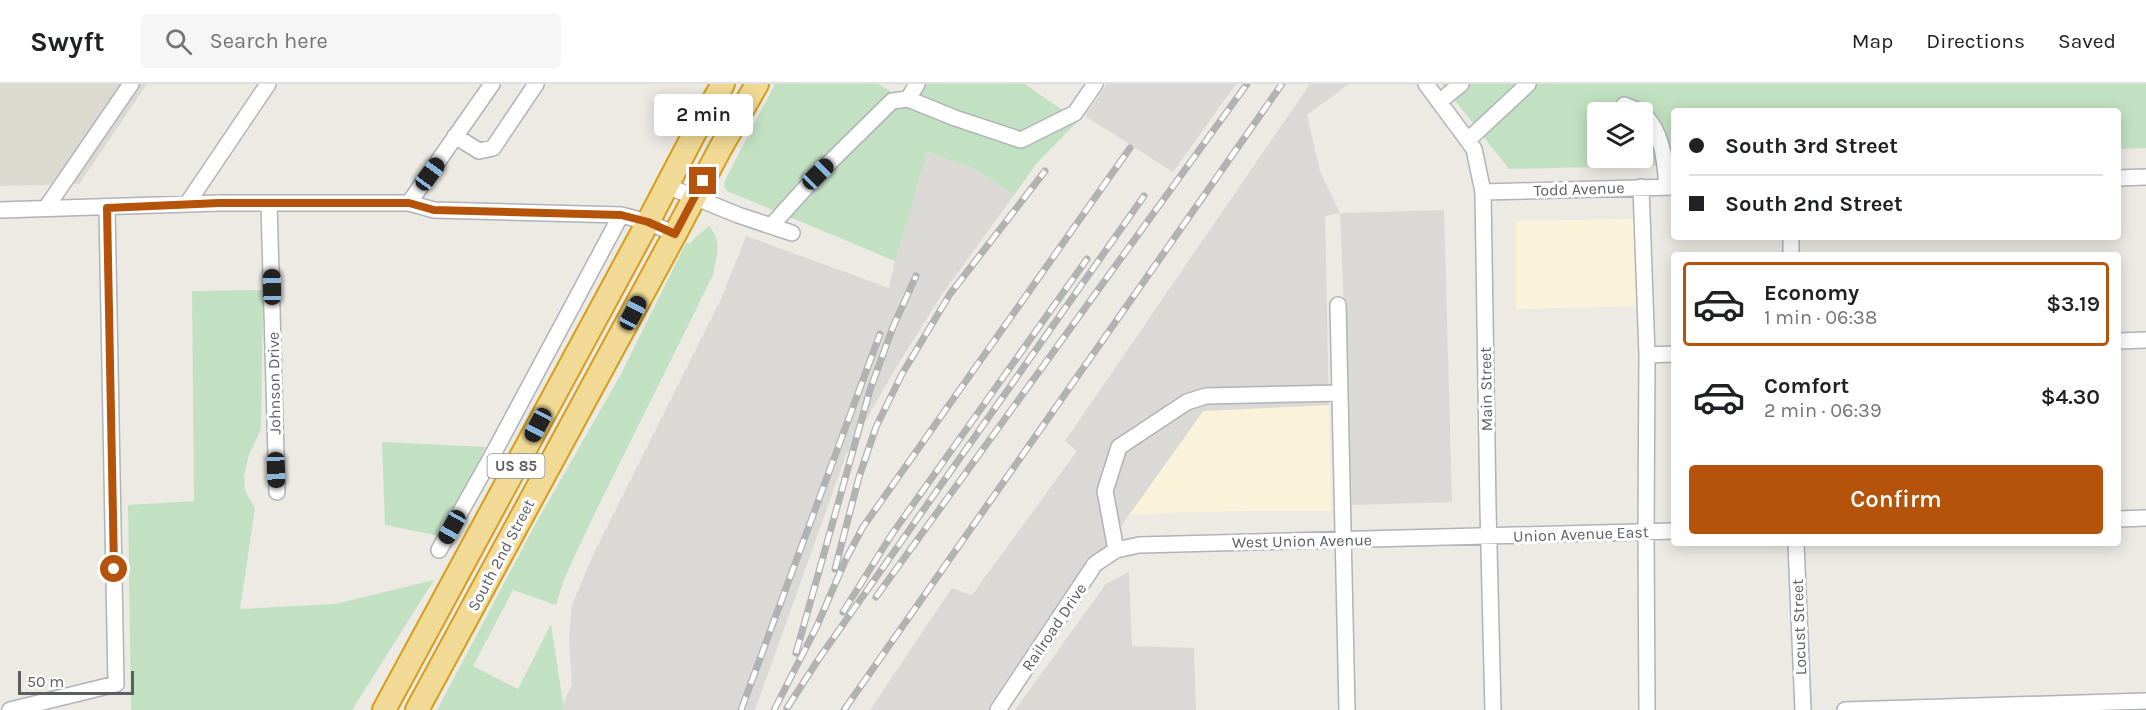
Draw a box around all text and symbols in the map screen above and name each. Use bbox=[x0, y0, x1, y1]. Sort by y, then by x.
search box bbox=[141, 14, 561, 68]
text: Swyft bbox=[30, 25, 105, 58]
icon: search bbox=[162, 25, 195, 58]
text: Search here bbox=[210, 28, 328, 54]
text: Map bbox=[1852, 29, 1893, 53]
text: Directions bbox=[1926, 29, 2025, 53]
text: Saved bbox=[2058, 29, 2116, 53]
callout: 2 min bbox=[654, 94, 752, 136]
map controls bbox=[1587, 102, 1653, 168]
button: layers bbox=[1587, 102, 1653, 168]
text: 2 min bbox=[676, 103, 731, 126]
text: South 3rd Street bbox=[1725, 133, 1898, 159]
car bbox=[412, 154, 448, 194]
car bbox=[799, 155, 837, 193]
route end bbox=[689, 167, 716, 194]
street label: Todd Avenue bbox=[1533, 178, 1625, 200]
text: South 2nd Street bbox=[1725, 191, 1903, 217]
car bbox=[263, 269, 281, 305]
icon: car bbox=[1692, 277, 1746, 331]
text: Economy bbox=[1764, 280, 1859, 306]
text: $3.19 bbox=[2046, 291, 2100, 317]
car bbox=[617, 293, 649, 333]
text: 1 min · 06:38 bbox=[1764, 306, 1877, 329]
street label: Johnson Drive bbox=[264, 332, 284, 434]
street label: Main Street bbox=[1476, 347, 1496, 431]
icon: car bbox=[1692, 370, 1746, 424]
text: Comfort bbox=[1764, 373, 1849, 399]
text: $4.30 bbox=[2041, 384, 2100, 410]
text: 2 min · 06:39 bbox=[1764, 399, 1882, 422]
car bbox=[522, 405, 554, 445]
car bbox=[266, 452, 286, 488]
road number: US 85 bbox=[488, 454, 544, 478]
button: Confirm bbox=[1689, 465, 2103, 534]
street label: South 2nd Street bbox=[464, 496, 538, 614]
car bbox=[435, 507, 469, 547]
street label: Union Avenue East bbox=[1513, 522, 1649, 546]
street label: West Union Avenue bbox=[1232, 530, 1372, 552]
route start bbox=[100, 555, 127, 582]
street label: Railroad Drive bbox=[1018, 579, 1090, 675]
street label: Locust Street bbox=[1788, 579, 1810, 675]
scale bar bbox=[18, 668, 134, 696]
text: 50 m bbox=[27, 672, 64, 691]

